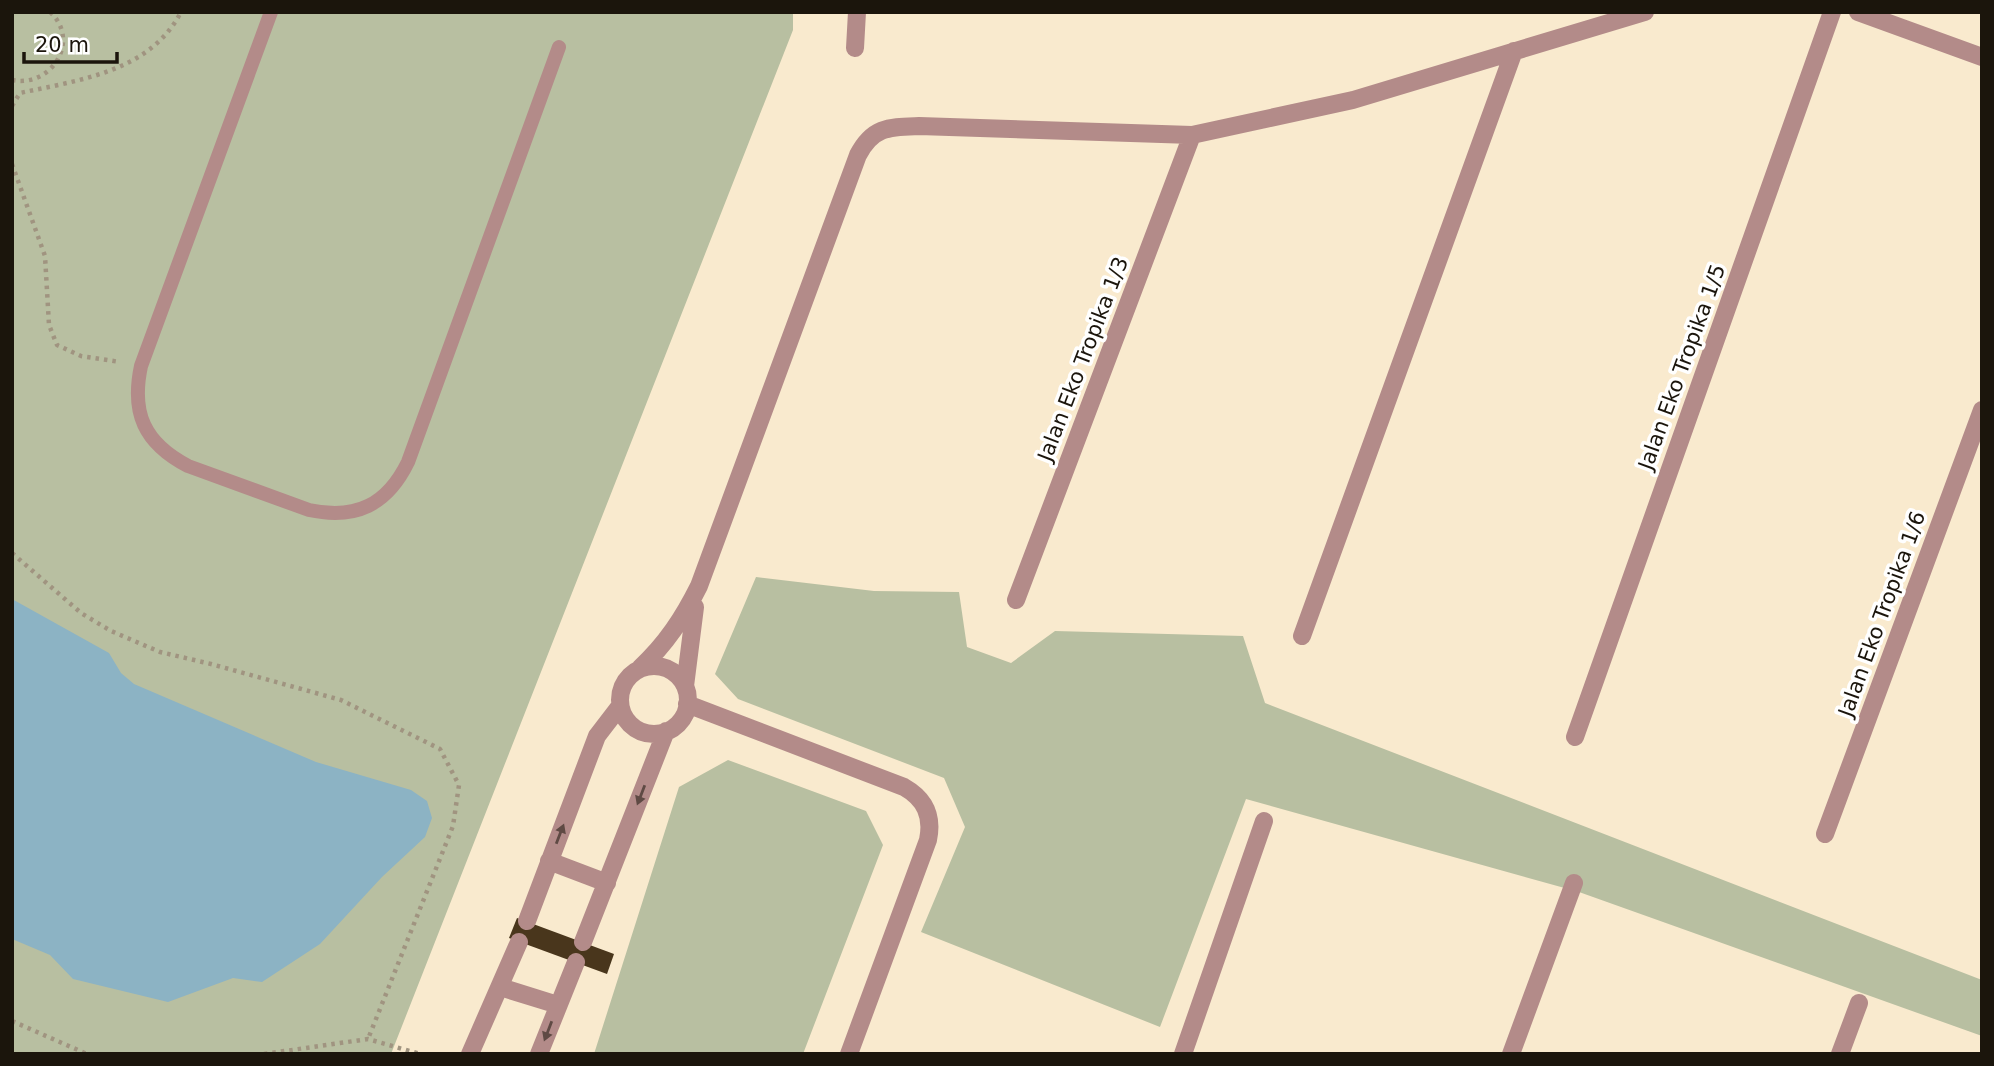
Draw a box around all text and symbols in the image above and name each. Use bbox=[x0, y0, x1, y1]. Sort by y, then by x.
scale bar bbox=[24, 21, 117, 65]
text: 20 m bbox=[35, 33, 89, 57]
street label: Jalan Eko Tropika 1/3 bbox=[1032, 253, 1133, 466]
street label: Jalan Eko Tropika 1/5 bbox=[1633, 261, 1730, 475]
street label: Jalan Eko Tropika 1/6 bbox=[1833, 508, 1930, 722]
one-way arrow bbox=[636, 784, 647, 805]
one-way arrow bbox=[554, 824, 565, 845]
one-way arrow bbox=[543, 1020, 554, 1041]

